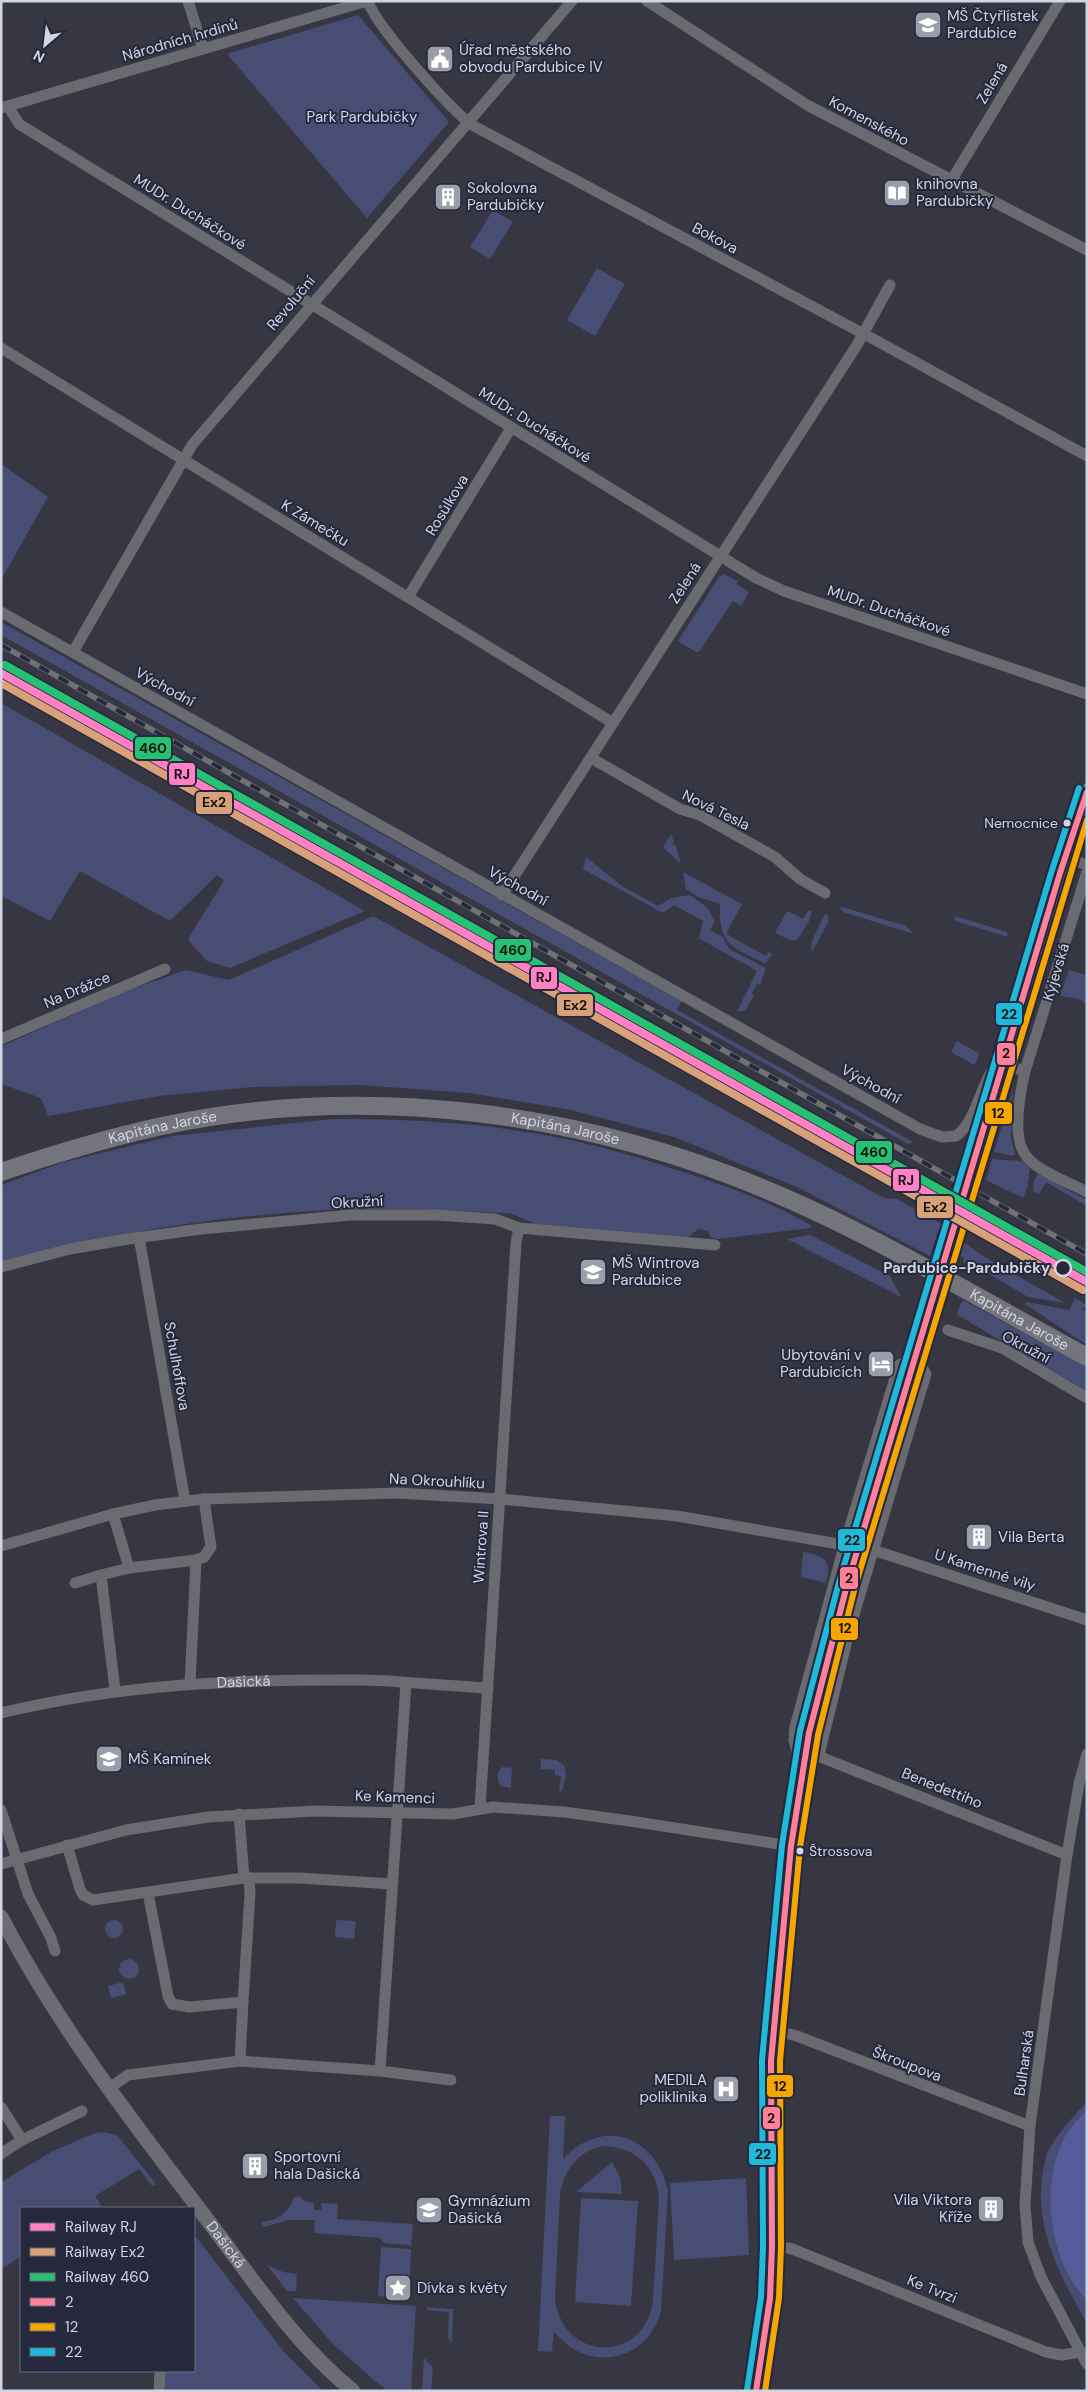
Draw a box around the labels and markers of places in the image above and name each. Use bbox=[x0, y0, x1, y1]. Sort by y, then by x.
place label: MŠ Čtyřlístek Pardubice bbox=[947, 6, 1039, 43]
school or university icon: MŠ Čtyřlístek Pardubice bbox=[913, 10, 943, 40]
place label: Úřad městského obvodu Pardubice IV bbox=[459, 40, 603, 77]
public building icon: Úřad městského obvodu Pardubice IV bbox=[425, 44, 455, 74]
place label: knihovna Pardubičky bbox=[916, 174, 994, 211]
place label: Sokolovna Pardubičky bbox=[467, 178, 545, 215]
library icon: knihovna Pardubičky bbox=[882, 178, 912, 208]
building icon: Sokolovna Pardubičky bbox=[433, 182, 463, 212]
place label: Nemocnice bbox=[984, 814, 1058, 832]
marker: Nemocnice bbox=[1062, 818, 1072, 828]
place label: MŠ Wintrova Pardubice bbox=[612, 1253, 699, 1290]
school or university icon: MŠ Wintrova Pardubice bbox=[578, 1257, 608, 1287]
place label: Pardubice-Pardubičky bbox=[883, 1258, 1050, 1278]
marker: Pardubice-Pardubičky bbox=[1054, 1259, 1072, 1277]
place label: Ubytování v Pardubicích bbox=[780, 1345, 862, 1382]
hotel icon: Ubytování v Pardubicích bbox=[866, 1349, 896, 1379]
building icon: Vila Berta bbox=[964, 1522, 994, 1552]
place label: Vila Berta bbox=[998, 1527, 1064, 1547]
school or university icon: MŠ Kamínek bbox=[94, 1744, 124, 1774]
place label: MŠ Kamínek bbox=[128, 1749, 212, 1769]
place label: Štrossova bbox=[809, 1842, 872, 1860]
marker: Štrossova bbox=[795, 1846, 805, 1856]
place label: MEDILA poliklinika bbox=[639, 2070, 707, 2107]
hospital icon: MEDILA poliklinika bbox=[711, 2074, 741, 2104]
place label: Sportovní hala Dašická bbox=[274, 2147, 360, 2184]
building icon: Sportovní hala Dašická bbox=[240, 2151, 270, 2181]
place label: Vila Viktora Kříže bbox=[893, 2190, 972, 2227]
place label: Gymnázium Dašická bbox=[448, 2191, 530, 2228]
building icon: Vila Viktora Kříže bbox=[976, 2194, 1006, 2224]
school or university icon: Gymnázium Dašická bbox=[414, 2195, 444, 2225]
place icon: Dívka s květy bbox=[383, 2273, 413, 2303]
place label: Dívka s květy bbox=[417, 2278, 508, 2298]

